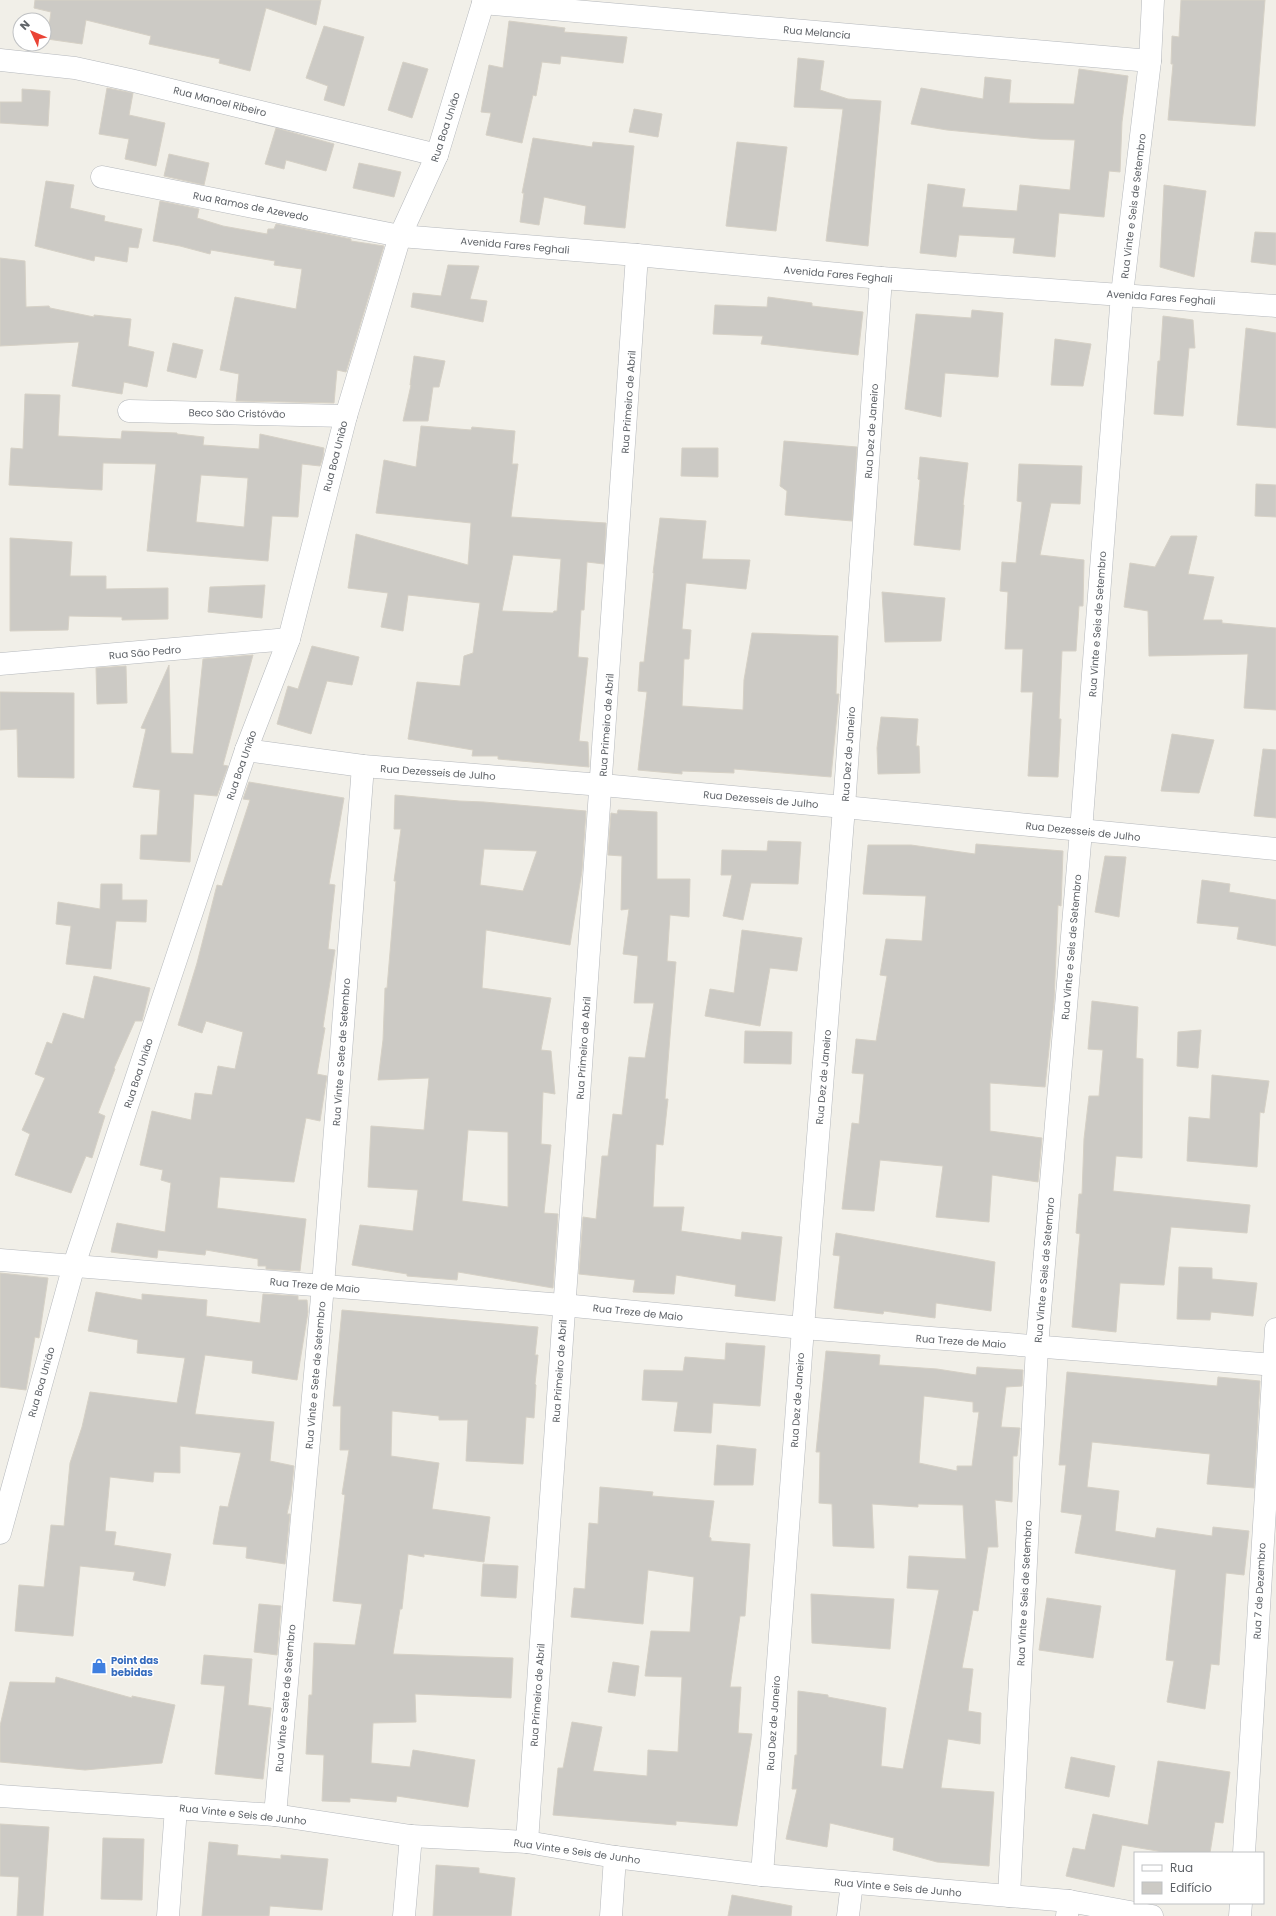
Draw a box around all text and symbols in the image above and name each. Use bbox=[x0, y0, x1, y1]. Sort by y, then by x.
north arrow bbox=[12, 12, 52, 52]
text: N bbox=[16, 17, 33, 34]
street label: Rua Melancia bbox=[783, 22, 851, 43]
street label: Rua Manoel Ribeiro bbox=[172, 83, 268, 120]
street label: Rua Boa União bbox=[427, 90, 464, 164]
street label: Rua Vinte e Seis de Setembro bbox=[1117, 133, 1150, 279]
street label: Rua Ramos de Azevedo bbox=[192, 188, 310, 225]
street label: Avenida Fares Feghali bbox=[460, 233, 570, 258]
street label: Avenida Fares Feghali bbox=[783, 262, 893, 287]
street label: Avenida Fares Feghali bbox=[1106, 286, 1216, 309]
street label: Rua Primeiro de Abril bbox=[617, 350, 640, 454]
street label: Rua Dez de Janeiro bbox=[861, 383, 882, 479]
street label: Beco São Cristóvão bbox=[188, 405, 286, 422]
street label: Rua Boa União bbox=[319, 419, 352, 493]
street label: Rua Vinte e Seis de Setembro bbox=[1085, 551, 1110, 697]
street label: Rua São Pedro bbox=[108, 642, 182, 663]
street label: Rua Primeiro de Abril bbox=[595, 673, 618, 777]
street label: Rua Dez de Janeiro bbox=[838, 706, 859, 802]
street label: Rua Boa União bbox=[223, 728, 260, 802]
street label: Rua Dezesseis de Julho bbox=[380, 761, 496, 784]
street label: Rua Dezesseis de Julho bbox=[703, 787, 819, 812]
street label: Rua Dezesseis de Julho bbox=[1025, 818, 1141, 845]
street label: Rua Vinte e Seis de Setembro bbox=[1058, 874, 1085, 1020]
street label: Rua Vinte e Sete de Setembro bbox=[329, 978, 354, 1126]
street label: Rua Primeiro de Abril bbox=[572, 996, 595, 1100]
street label: Rua Dez de Janeiro bbox=[812, 1029, 835, 1125]
street label: Rua Boa União bbox=[120, 1036, 157, 1110]
street label: Rua Vinte e Seis de Setembro bbox=[1031, 1197, 1058, 1343]
street label: Rua Treze de Maio bbox=[269, 1274, 361, 1297]
street label: Rua Treze de Maio bbox=[592, 1300, 684, 1325]
street label: Rua Vinte e Sete de Setembro bbox=[302, 1301, 329, 1450]
street label: Rua Primeiro de Abril bbox=[548, 1319, 571, 1423]
street label: Rua Treze de Maio bbox=[915, 1331, 1007, 1352]
street label: Rua Boa União bbox=[24, 1345, 59, 1419]
street label: Rua Dez de Janeiro bbox=[787, 1352, 808, 1448]
street label: Rua Vinte e Seis de Setembro bbox=[1013, 1520, 1036, 1666]
street label: Rua 7 de Dezembro bbox=[1249, 1542, 1270, 1640]
street label: Rua Vinte e Sete de Setembro bbox=[272, 1624, 299, 1773]
street label: Rua Primeiro de Abril bbox=[526, 1643, 549, 1747]
place label: Point das bebidas bbox=[111, 1653, 159, 1680]
shop icon: Point das bebidas bbox=[90, 1657, 108, 1675]
street label: Rua Dez de Janeiro bbox=[763, 1675, 784, 1771]
street label: Rua Vinte e Seis de Junho bbox=[179, 1800, 307, 1829]
street label: Rua Vinte e Seis de Junho bbox=[513, 1835, 641, 1868]
legend bbox=[1134, 1852, 1264, 1904]
text: Rua bbox=[1170, 1859, 1193, 1876]
street label: Rua Vinte e Seis de Junho bbox=[834, 1874, 962, 1901]
text: Edifício bbox=[1170, 1879, 1212, 1896]

